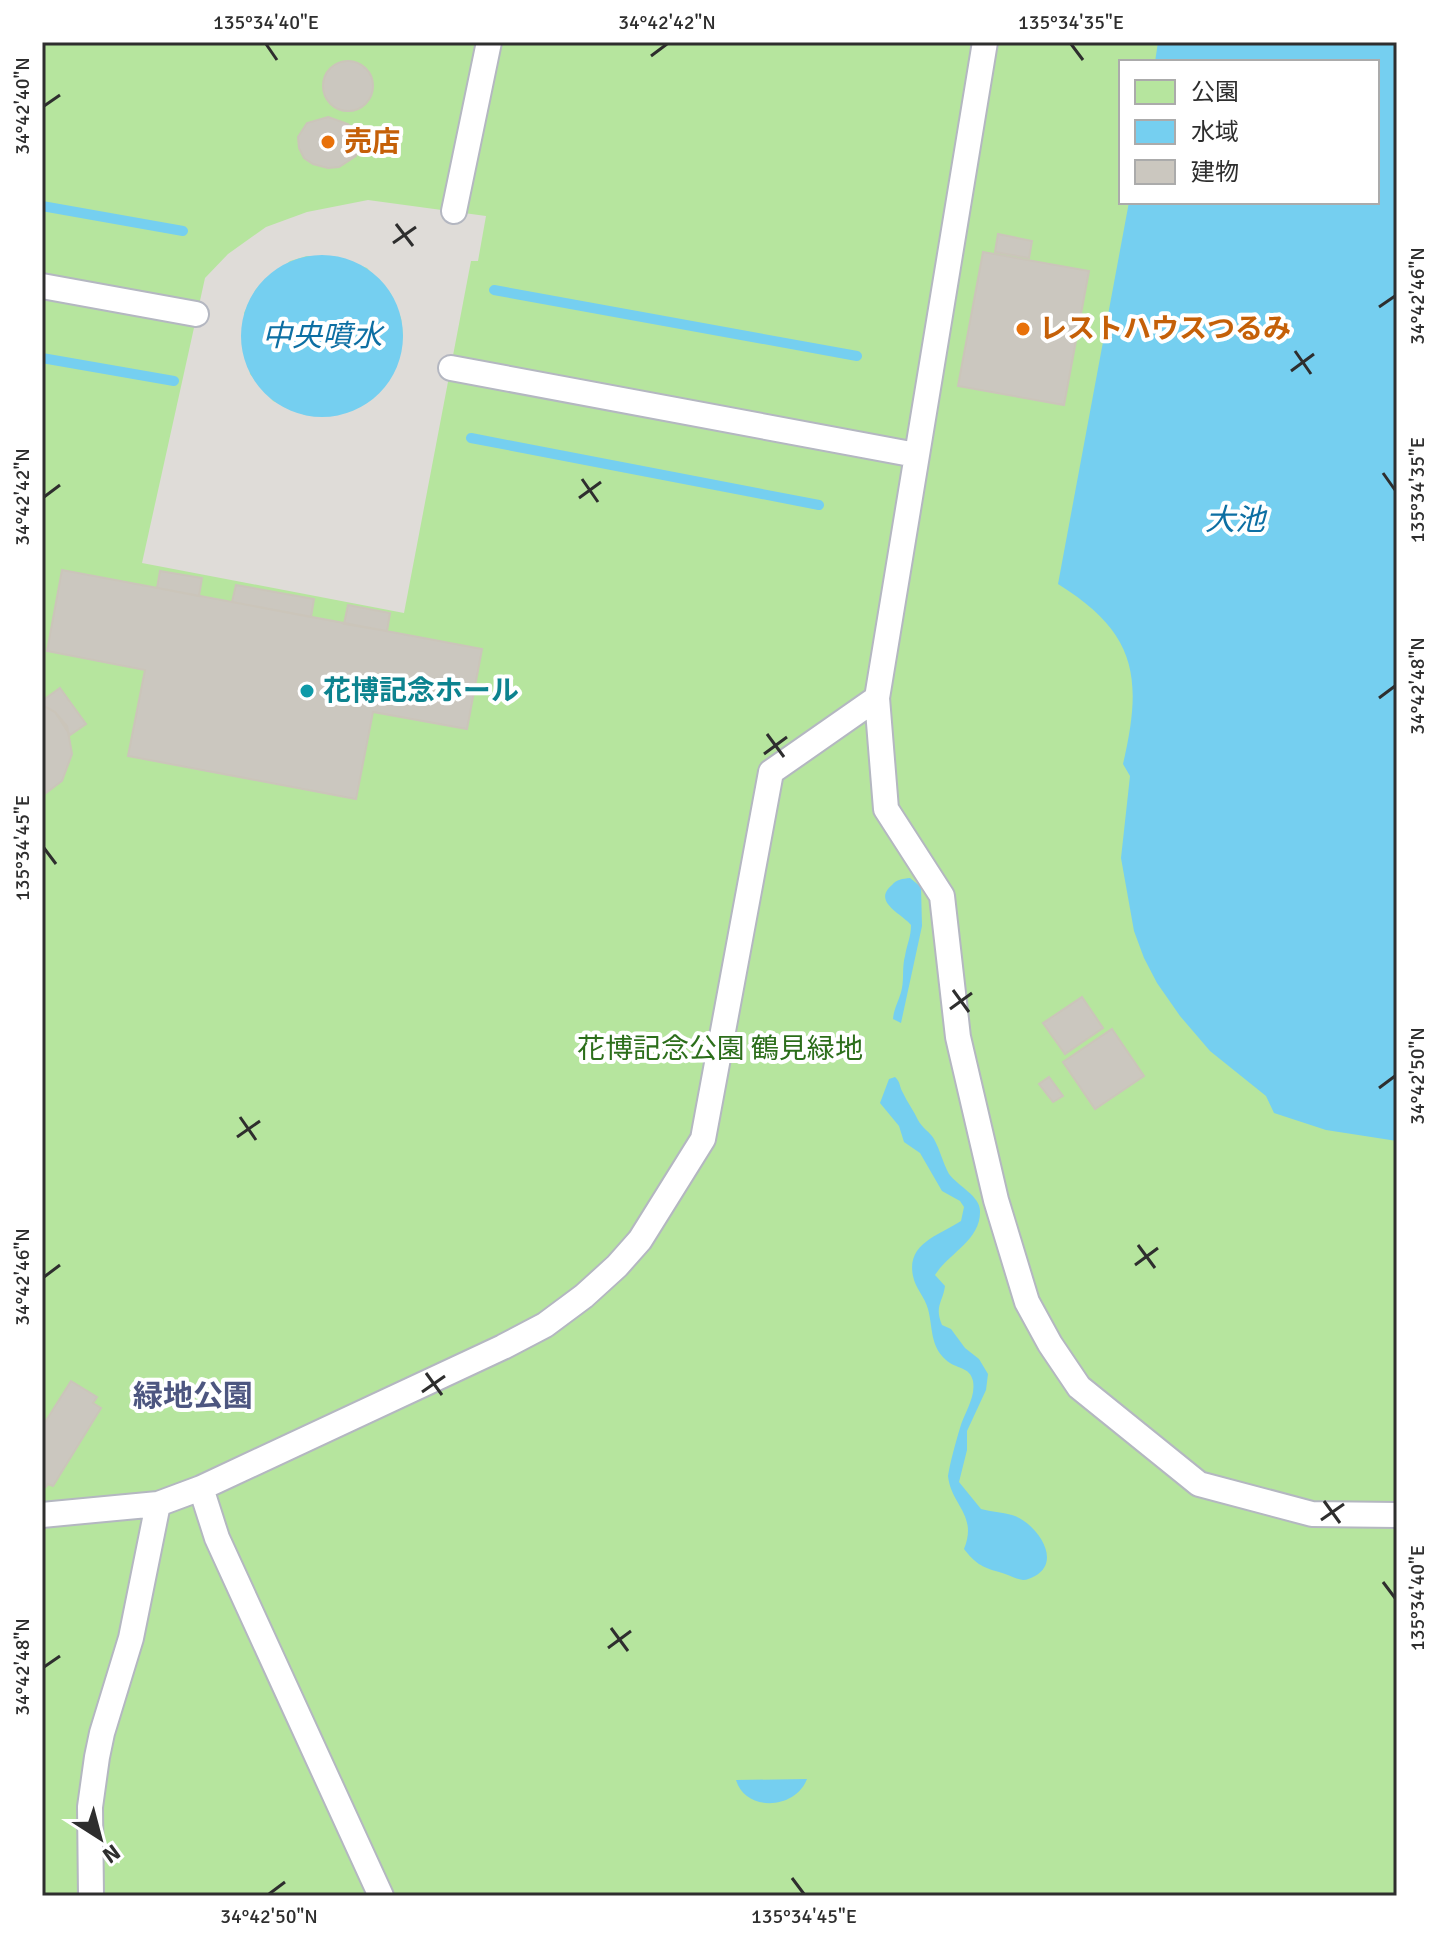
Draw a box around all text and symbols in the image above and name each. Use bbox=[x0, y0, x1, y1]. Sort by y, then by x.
text: 135°34'40"E bbox=[213, 10, 319, 35]
text: 34°42'42"N bbox=[618, 10, 716, 35]
text: 135°34'35"E bbox=[1018, 10, 1124, 35]
text: 34°42'40"N bbox=[10, 57, 35, 155]
legend bbox=[1119, 60, 1379, 204]
text: 公園 bbox=[1191, 77, 1239, 107]
text: 水域 bbox=[1191, 117, 1239, 147]
place label: 売店 bbox=[344, 125, 400, 159]
marker: 売店 bbox=[319, 133, 337, 151]
text: 建物 bbox=[1191, 157, 1239, 187]
text: 34°42'46"N bbox=[1405, 247, 1430, 345]
place label: レストハウスつるみ bbox=[1039, 312, 1291, 346]
water label: 中央噴水 bbox=[262, 318, 385, 355]
marker: レストハウスつるみ bbox=[1014, 320, 1032, 338]
text: 135°34'35"E bbox=[1405, 437, 1430, 543]
text: 34°42'42"N bbox=[10, 448, 35, 546]
water label: 大池 bbox=[1205, 502, 1268, 539]
text: 34°42'48"N bbox=[1405, 637, 1430, 735]
place label: 花博記念ホール bbox=[323, 674, 519, 708]
marker: 花博記念ホール bbox=[298, 682, 316, 700]
text: 135°34'45"E bbox=[10, 795, 35, 901]
text: 34°42'50"N bbox=[1405, 1027, 1430, 1125]
park label: 花博記念公園 鶴見緑地 bbox=[577, 1032, 863, 1066]
text: 34°42'46"N bbox=[10, 1228, 35, 1326]
district label: 緑地公園 bbox=[133, 1378, 253, 1415]
text: 135°34'40"E bbox=[1405, 1545, 1430, 1651]
text: 34°42'48"N bbox=[10, 1618, 35, 1716]
north arrow bbox=[60, 1798, 140, 1878]
text: N bbox=[97, 1838, 126, 1869]
text: 34°42'50"N bbox=[220, 1904, 318, 1929]
text: 135°34'45"E bbox=[751, 1904, 857, 1929]

